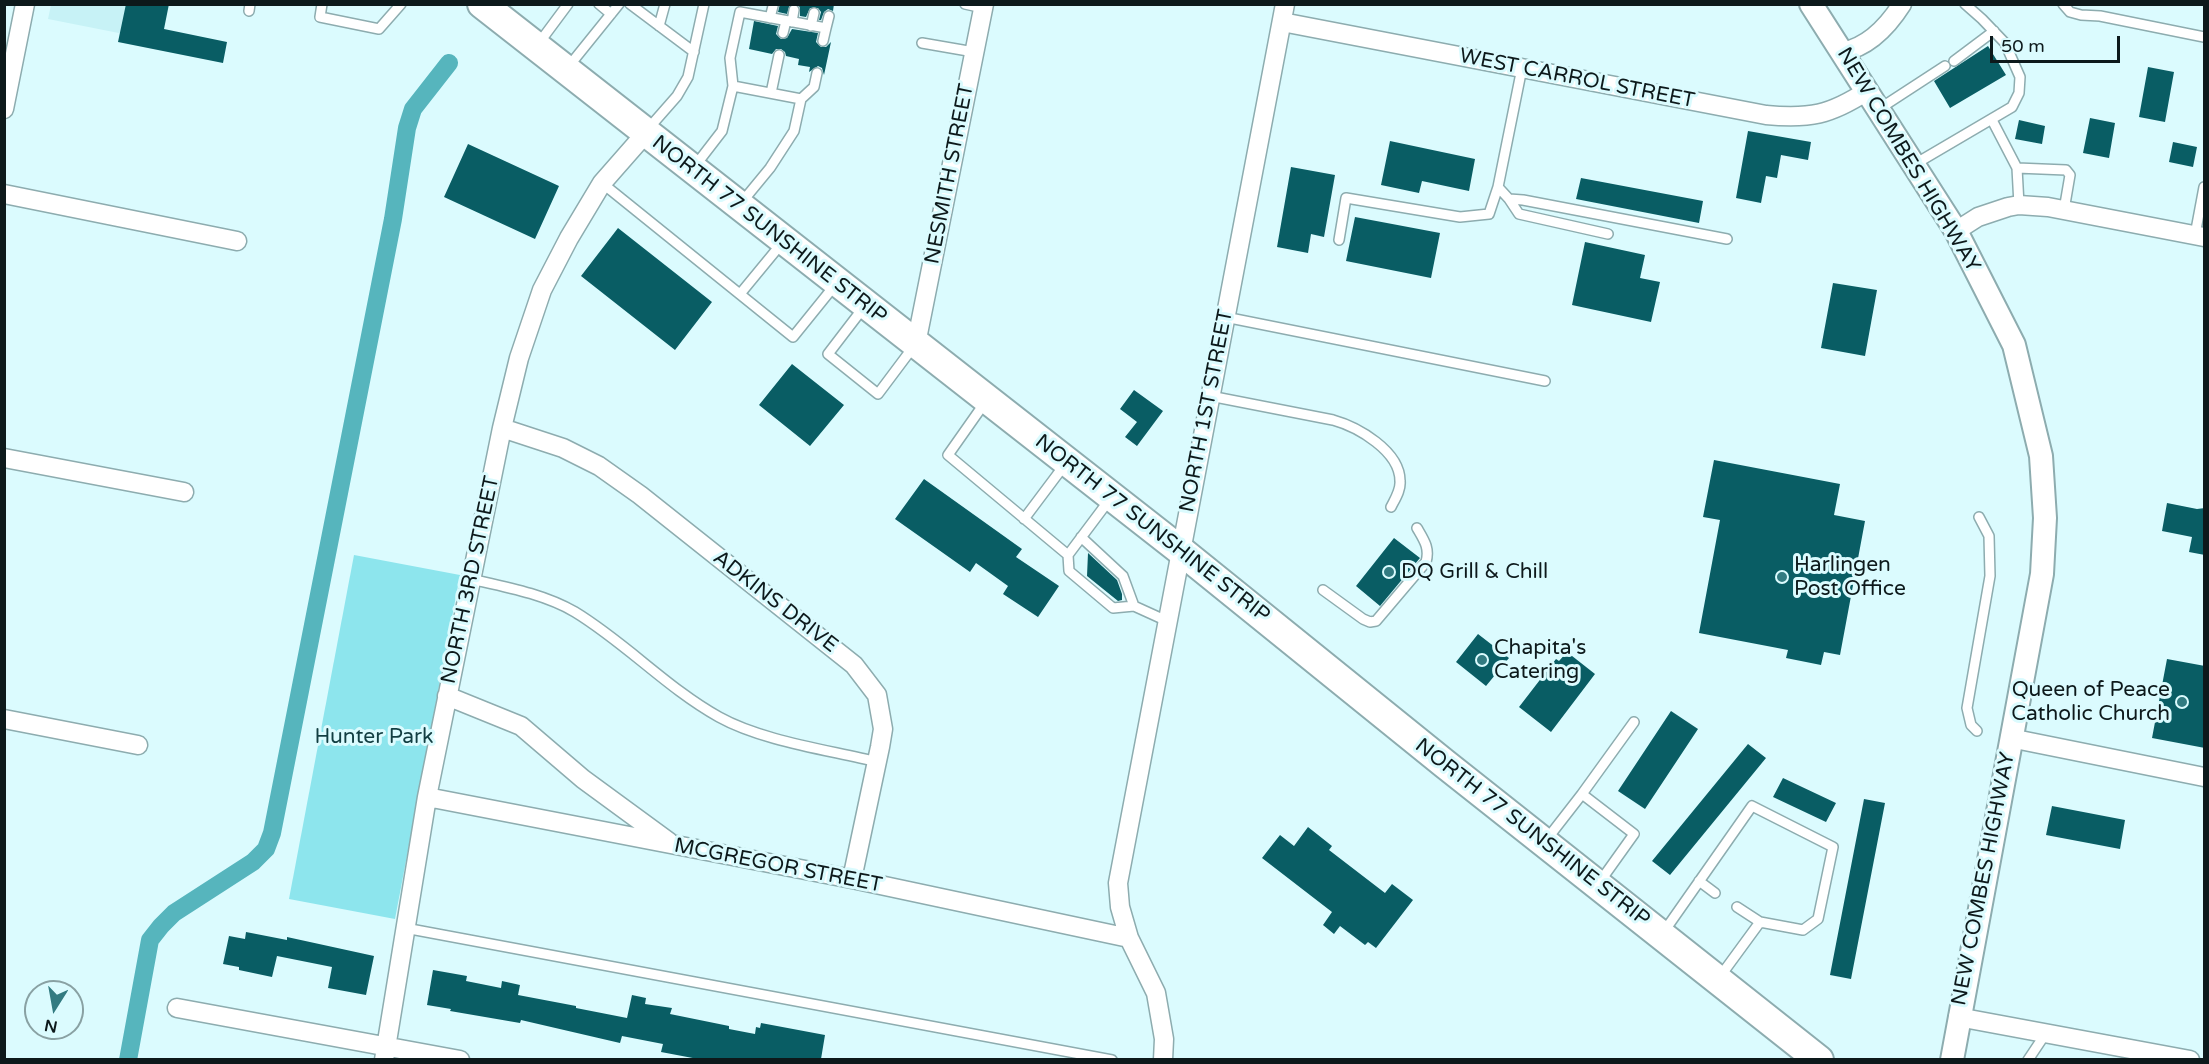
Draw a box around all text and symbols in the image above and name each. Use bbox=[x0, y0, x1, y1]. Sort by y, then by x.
scale bar bbox=[1993, 24, 2124, 62]
text: 50 m bbox=[2001, 35, 2045, 57]
street label: NEW COMBES HIGHWAY bbox=[1831, 43, 1985, 277]
street label: WEST CARROL STREET bbox=[1457, 44, 1697, 114]
street label: NESMITH STREET bbox=[920, 82, 980, 266]
street label: NORTH 77 SUNSHINE STRIP bbox=[647, 130, 891, 330]
street label: NORTH 1ST STREET bbox=[1175, 307, 1239, 515]
street label: NORTH 77 SUNSHINE STRIP bbox=[1030, 429, 1274, 629]
street label: NORTH 3RD STREET bbox=[437, 474, 505, 686]
street label: ADKINS DRIVE bbox=[708, 545, 842, 659]
place label: Harlingen Post Office bbox=[1794, 552, 1906, 602]
place label: DQ Grill & Chill bbox=[1401, 559, 1548, 585]
marker: DQ Grill & Chill bbox=[1382, 565, 1396, 579]
marker: Harlingen Post Office bbox=[1775, 570, 1789, 584]
place label: Chapita's Catering bbox=[1494, 635, 1586, 685]
marker: Chapita's Catering bbox=[1475, 653, 1489, 667]
place label: Queen of Peace Catholic Church bbox=[2011, 677, 2170, 727]
marker: Queen of Peace Catholic Church bbox=[2175, 695, 2189, 709]
park label: Hunter Park bbox=[314, 724, 434, 750]
street label: NORTH 77 SUNSHINE STRIP bbox=[1410, 733, 1654, 933]
street label: NEW COMBES HIGHWAY bbox=[1947, 750, 2021, 1008]
street label: MCGREGOR STREET bbox=[672, 833, 884, 899]
north arrow bbox=[24, 980, 84, 1040]
text: N bbox=[43, 1015, 59, 1037]

